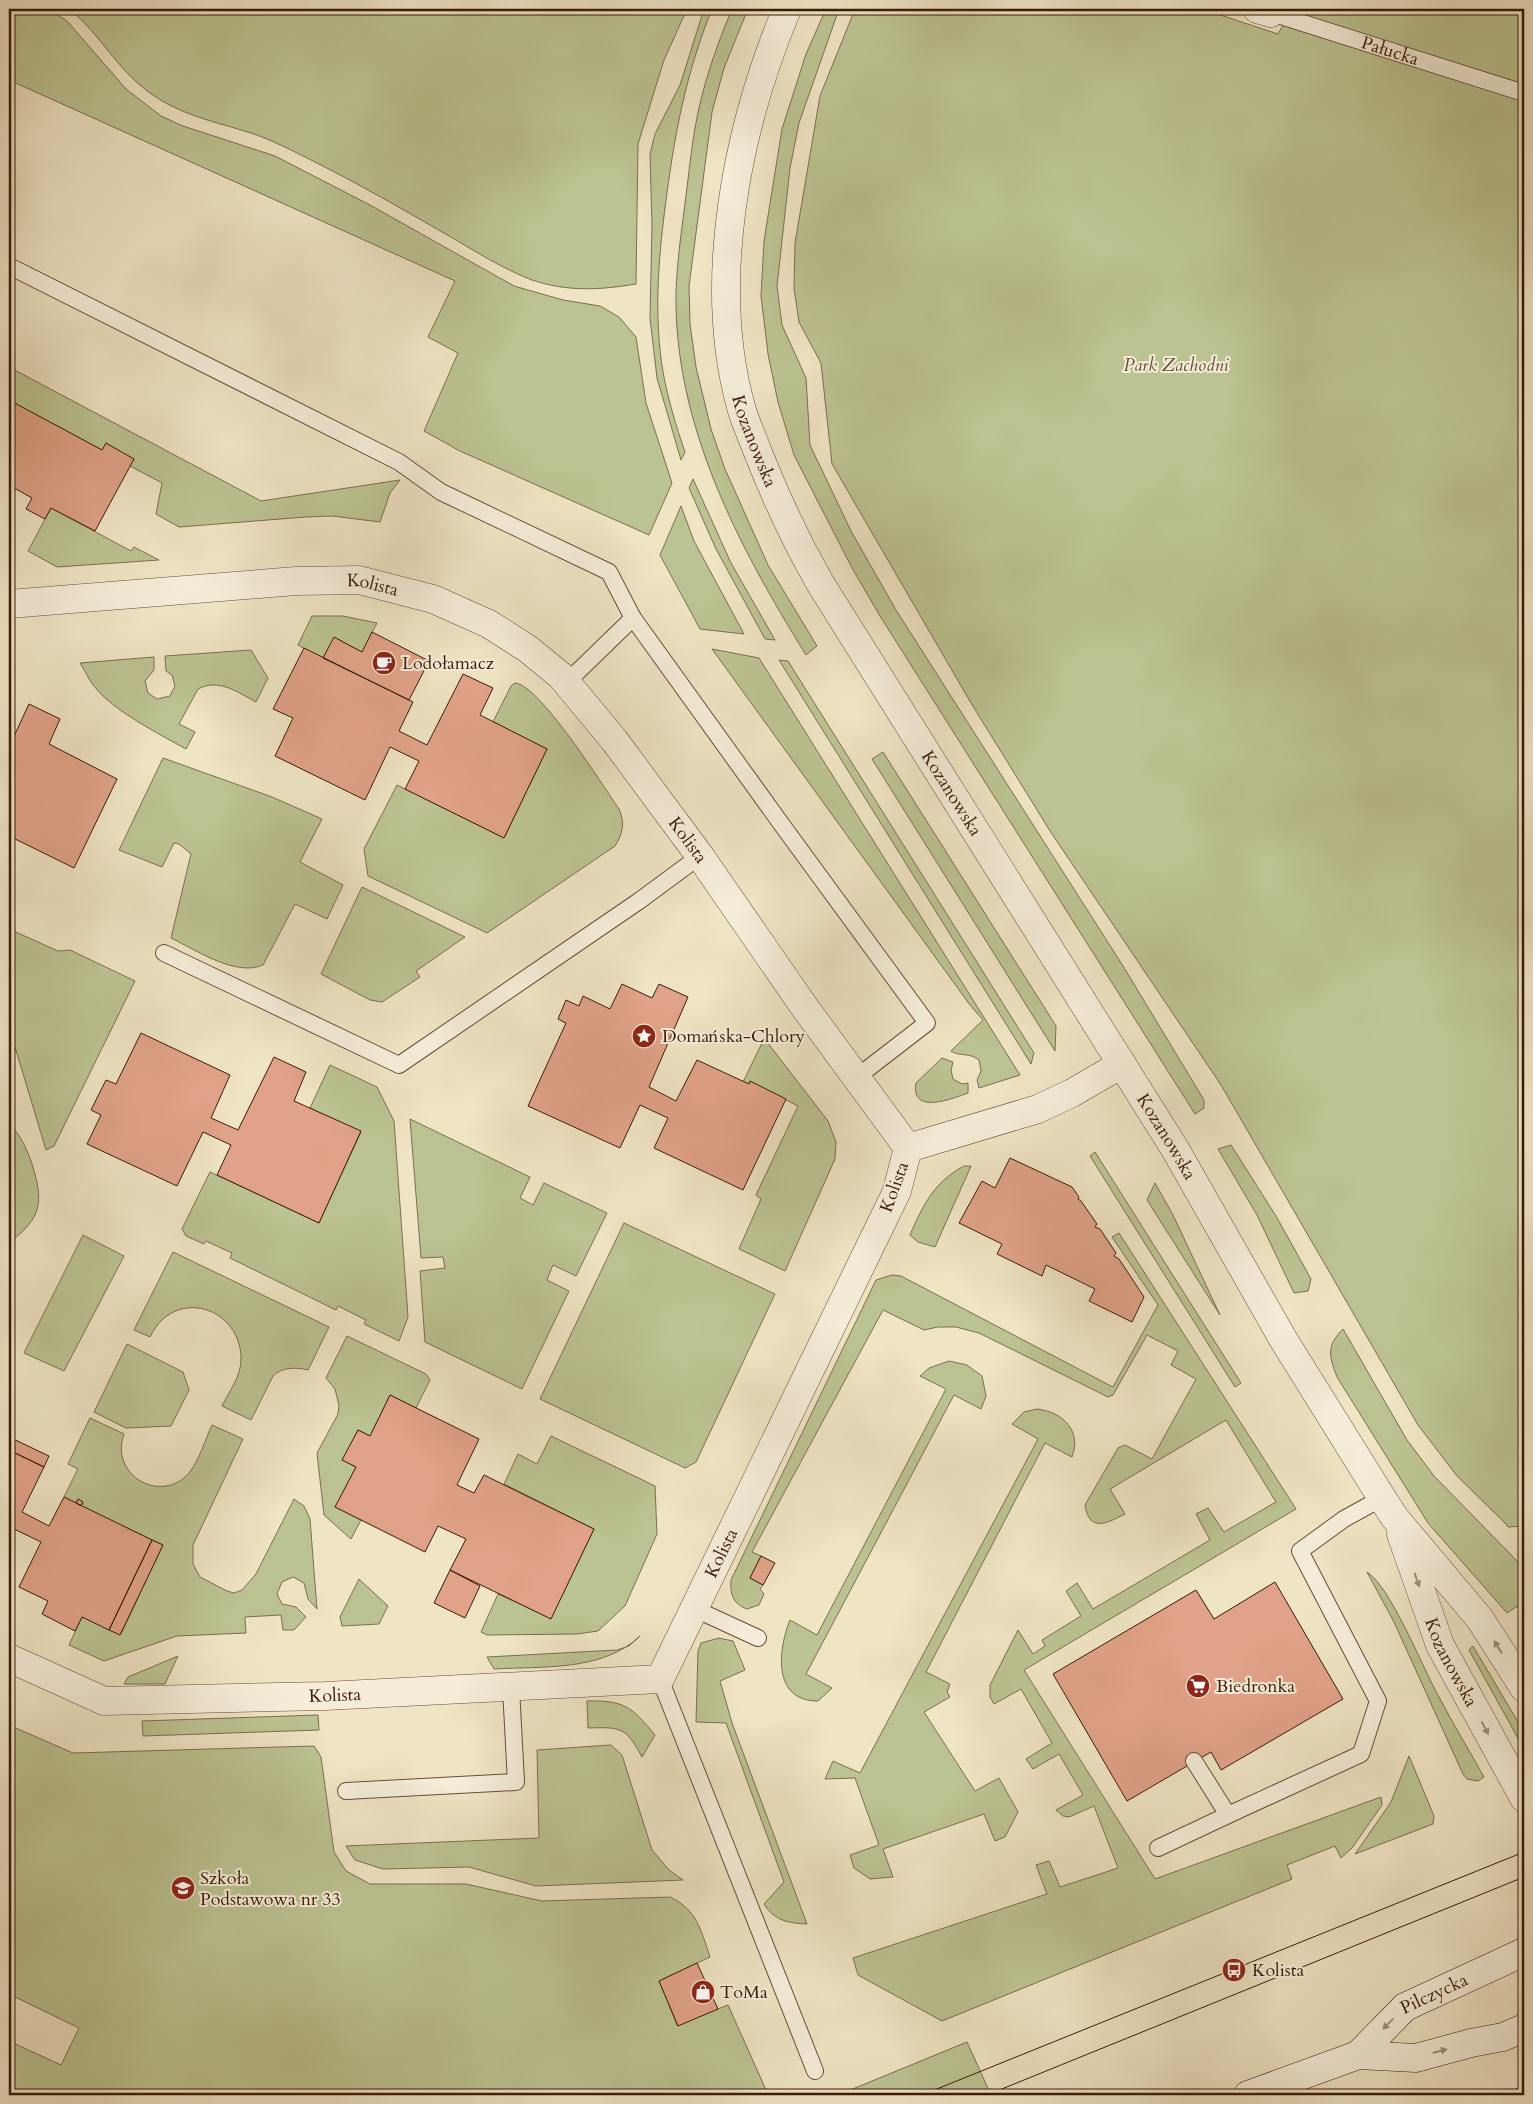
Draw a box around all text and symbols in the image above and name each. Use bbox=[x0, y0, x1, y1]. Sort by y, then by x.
street label: Pałucka bbox=[1358, 30, 1422, 72]
park label: Park Zachodni bbox=[1124, 353, 1230, 378]
street label: Kozanowska bbox=[725, 392, 783, 491]
street label: Kolista bbox=[347, 568, 401, 603]
cafe icon: Lodołamacz bbox=[371, 650, 397, 676]
place label: Lodołamacz bbox=[402, 651, 494, 676]
street label: Kozanowska bbox=[915, 746, 988, 841]
street label: Kolista bbox=[662, 812, 713, 869]
place icon: Domańska-Chlory bbox=[631, 1023, 657, 1049]
place label: Domańska-Chlory bbox=[662, 1024, 806, 1049]
street label: Kozanowska bbox=[1130, 1089, 1202, 1185]
street label: Kolista bbox=[874, 1158, 915, 1216]
street label: Kolista bbox=[699, 1524, 744, 1582]
one-way arrow bbox=[1414, 1573, 1421, 1588]
street label: Kozanowska bbox=[1418, 1615, 1484, 1712]
one-way arrow bbox=[1493, 1641, 1502, 1654]
supermarket icon: Biedronka bbox=[1185, 1673, 1211, 1699]
place label: Biedronka bbox=[1216, 1674, 1295, 1699]
street label: Kolista bbox=[308, 1682, 362, 1709]
one-way arrow bbox=[1481, 1720, 1489, 1735]
place label: Szkoła Podstawowa nr 33 bbox=[200, 1866, 341, 1912]
school or university icon: Szkoła Podstawowa nr 33 bbox=[170, 1875, 196, 1901]
bus stop icon: Kolista bbox=[1221, 1957, 1247, 1983]
place label: Kolista bbox=[1252, 1958, 1304, 1983]
street label: Pilczycka bbox=[1396, 1968, 1472, 2020]
shop icon: ToMa bbox=[690, 1979, 716, 2005]
place label: ToMa bbox=[720, 1980, 768, 2005]
one-way arrow bbox=[1382, 2017, 1394, 2029]
one-way arrow bbox=[1433, 2047, 1448, 2055]

